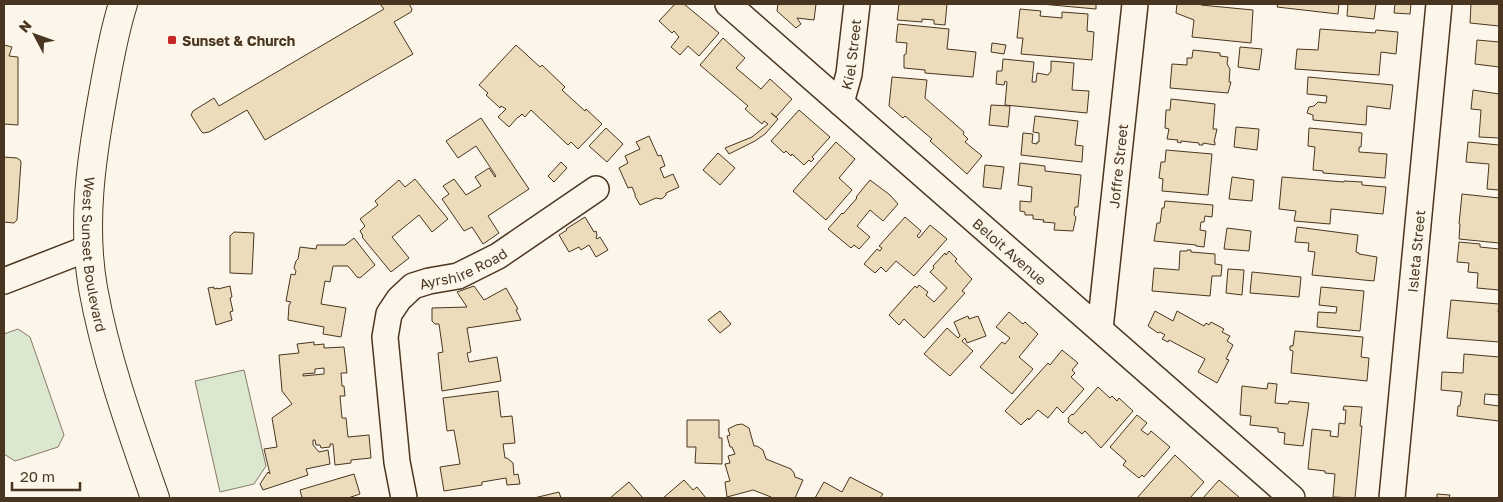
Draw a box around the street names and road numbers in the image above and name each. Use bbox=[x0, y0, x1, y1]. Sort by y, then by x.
street label: Kiel Street bbox=[837, 18, 864, 91]
street label: Joffre Street bbox=[1105, 123, 1131, 209]
street label: West Sunset Boulevard bbox=[79, 176, 111, 333]
street label: Isleta Street bbox=[1403, 209, 1428, 293]
street label: Beloit Avenue bbox=[970, 214, 1051, 288]
street label: Ayrshire Road bbox=[417, 244, 510, 292]

